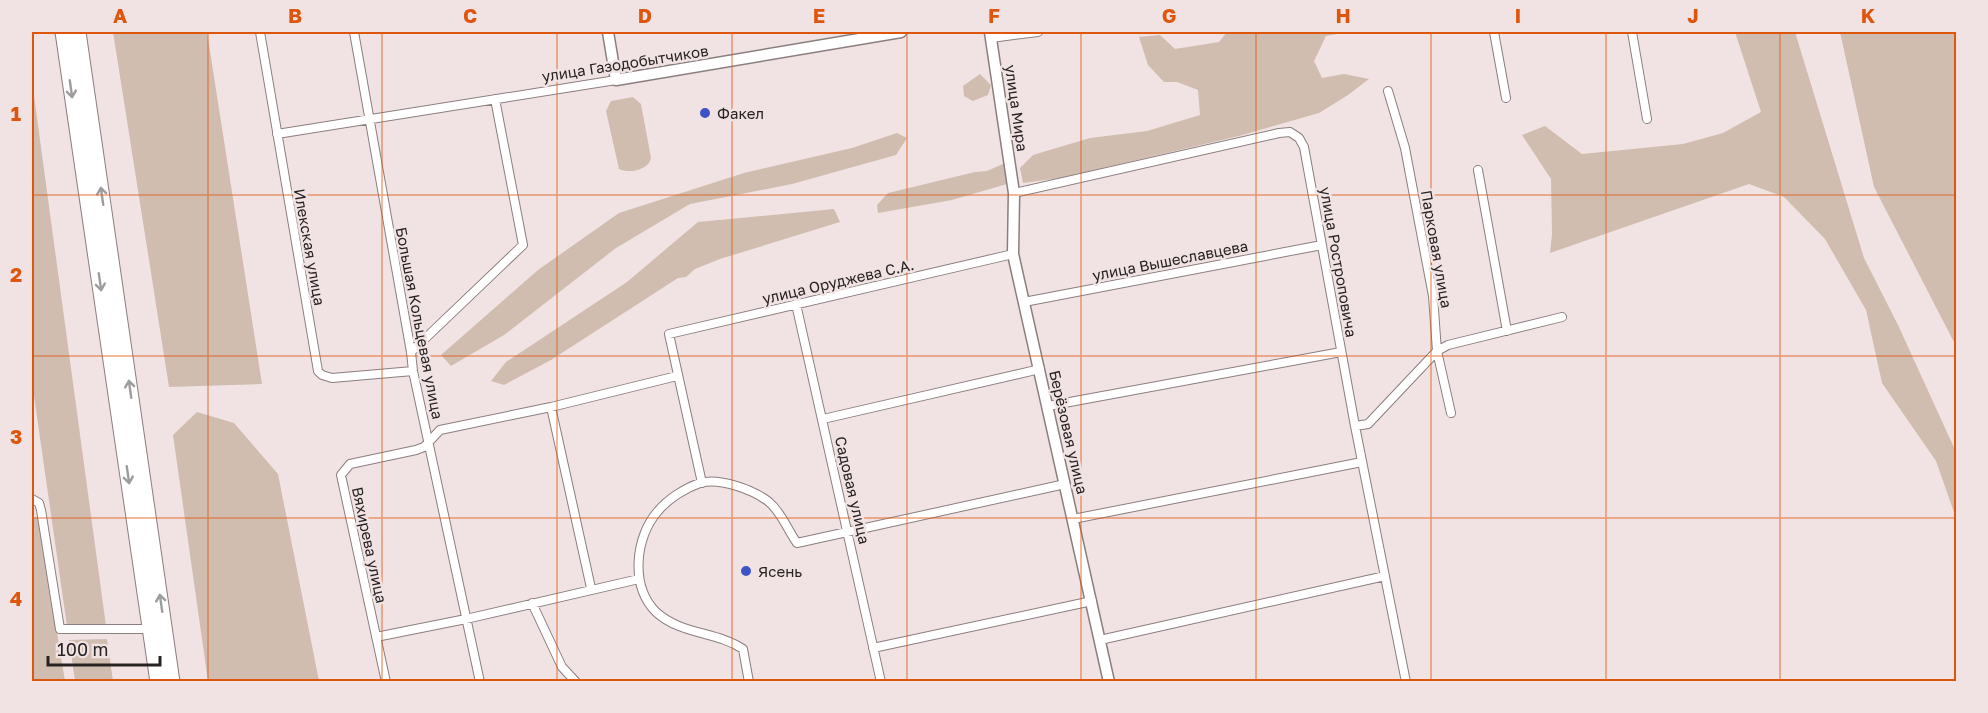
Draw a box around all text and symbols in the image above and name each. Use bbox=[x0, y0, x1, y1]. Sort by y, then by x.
text: A bbox=[113, 3, 127, 27]
text: B bbox=[288, 3, 302, 27]
text: C bbox=[463, 3, 477, 27]
text: D bbox=[638, 3, 652, 27]
text: E bbox=[813, 3, 825, 27]
text: F bbox=[988, 3, 1000, 27]
text: G bbox=[1162, 3, 1176, 27]
text: H bbox=[1335, 3, 1351, 27]
text: I bbox=[1515, 3, 1521, 27]
text: J bbox=[1687, 3, 1699, 27]
text: K bbox=[1861, 3, 1876, 27]
street label: улица Газодобытчиков bbox=[540, 41, 710, 85]
street label: улица Мира bbox=[1002, 63, 1032, 153]
one-way arrow bbox=[66, 79, 77, 99]
text: 1 bbox=[11, 101, 21, 125]
place label: Факел bbox=[717, 104, 764, 122]
marker: Факел bbox=[698, 106, 712, 120]
street label: улица Ростроповича bbox=[1317, 185, 1361, 339]
one-way arrow bbox=[97, 187, 108, 206]
street label: Илекская улица bbox=[291, 187, 329, 307]
street label: Парковая улица bbox=[1418, 189, 1456, 309]
street label: Большая Кольцевая улица bbox=[393, 225, 447, 421]
street label: улица Вышеславцева bbox=[1091, 236, 1249, 284]
street label: улица Оруджева С.А. bbox=[760, 255, 916, 307]
text: 2 bbox=[10, 262, 22, 286]
one-way arrow bbox=[94, 272, 105, 292]
street label: Берёзовая улица bbox=[1046, 368, 1092, 496]
one-way arrow bbox=[124, 380, 135, 399]
text: 3 bbox=[10, 424, 22, 448]
street label: Садовая улица bbox=[832, 434, 874, 546]
one-way arrow bbox=[123, 465, 134, 485]
street label: Вяхирева улица bbox=[349, 485, 391, 605]
place label: Ясень bbox=[758, 562, 802, 580]
marker: Ясень bbox=[739, 564, 753, 578]
text: 4 bbox=[10, 586, 22, 610]
one-way arrow bbox=[155, 593, 166, 613]
scale bar bbox=[48, 629, 160, 667]
text: 100 m bbox=[57, 638, 108, 660]

